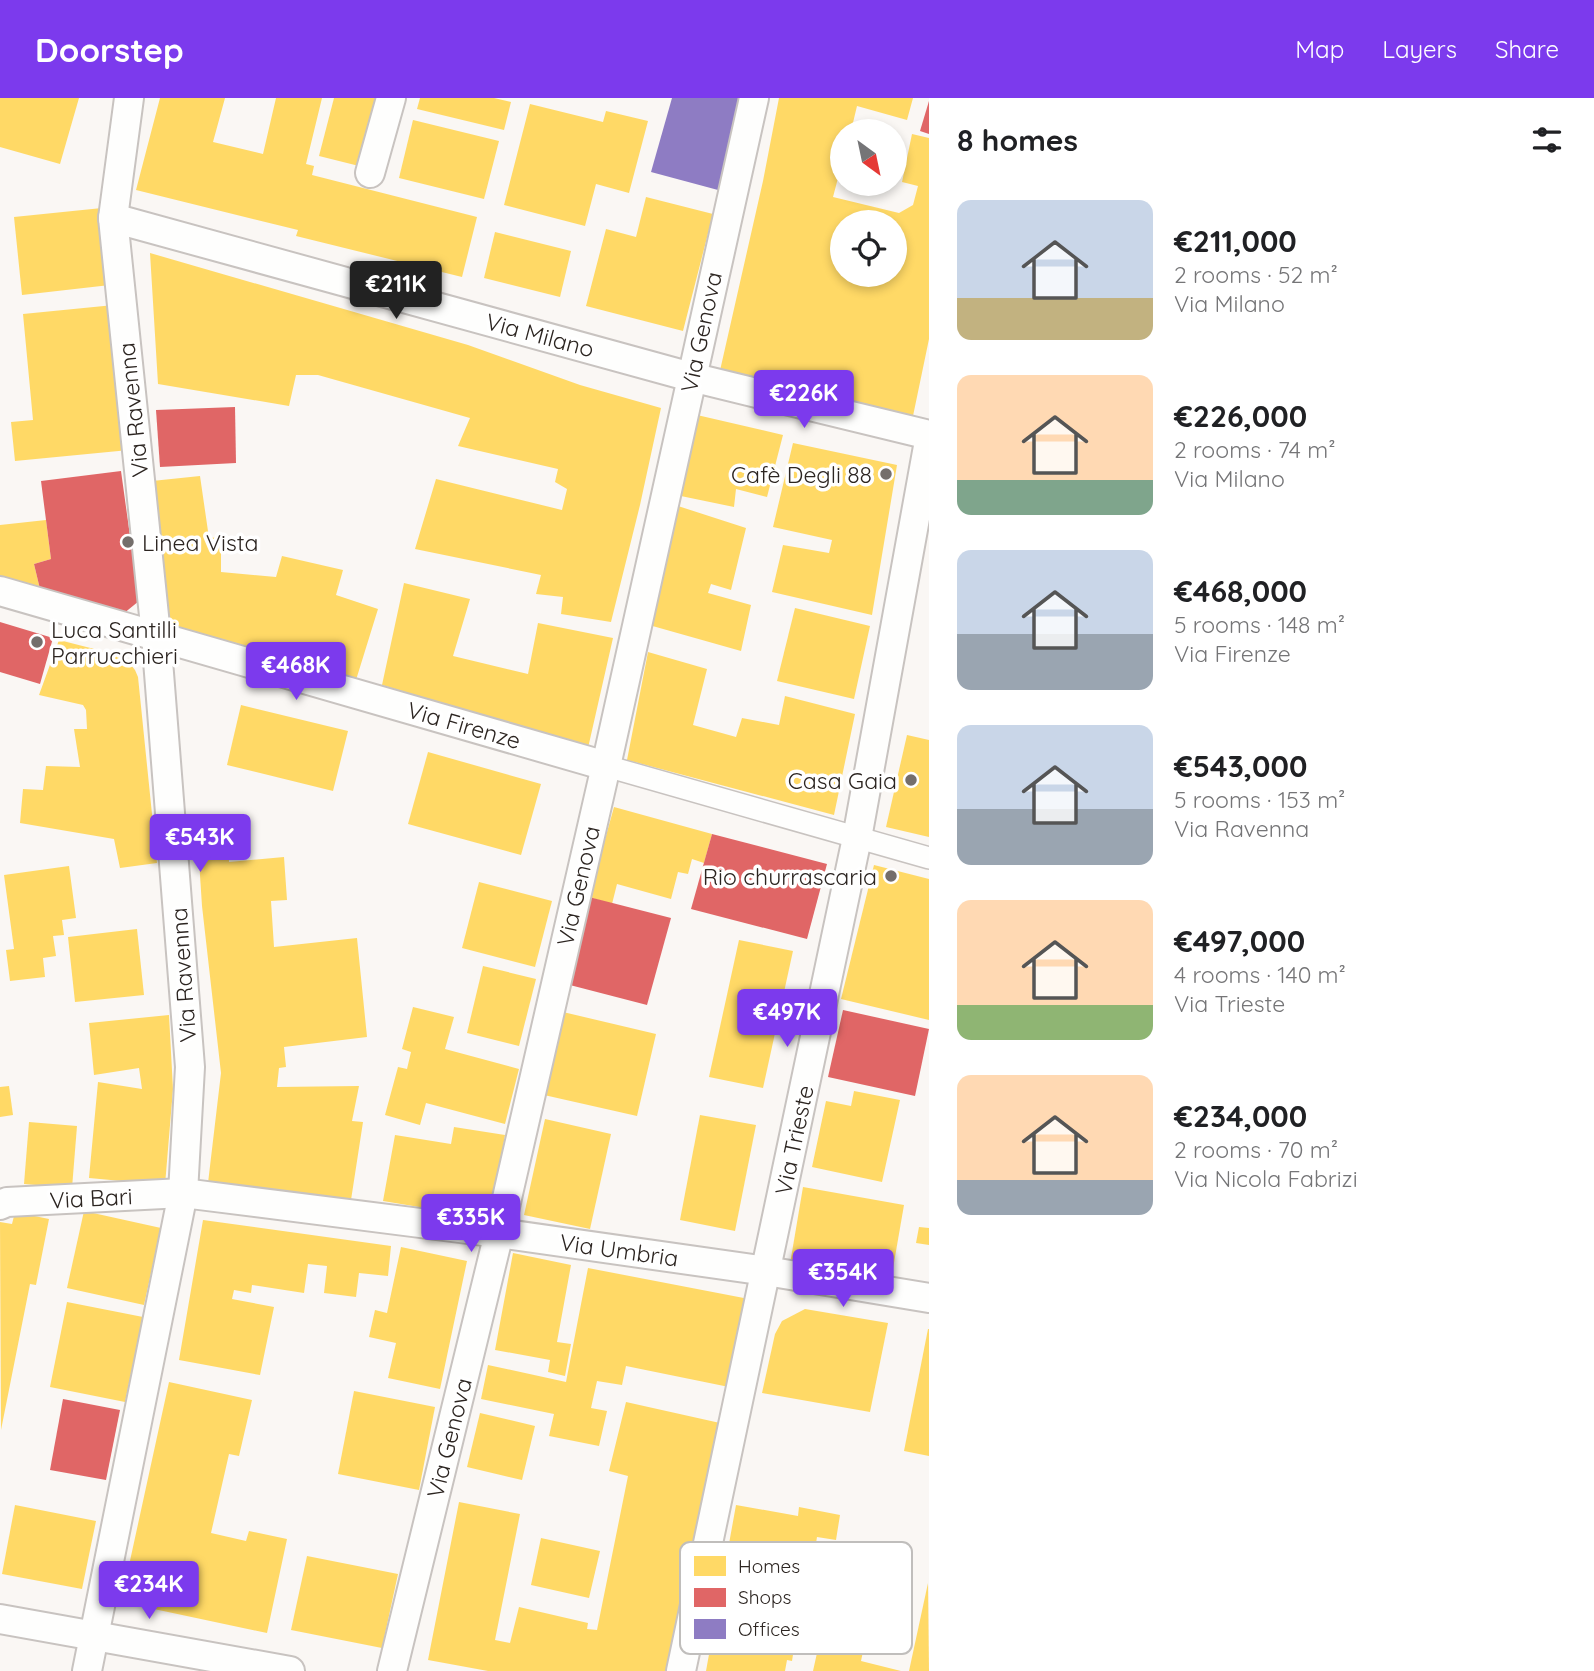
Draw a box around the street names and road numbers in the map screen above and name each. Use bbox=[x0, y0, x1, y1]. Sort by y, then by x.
street label: Via Genova bbox=[674, 269, 728, 395]
street label: Via Milano bbox=[483, 307, 597, 363]
street label: Via Ravenna bbox=[112, 341, 154, 479]
street label: Via Firenze bbox=[404, 695, 524, 755]
street label: Via Genova bbox=[550, 823, 606, 949]
street label: Via Ravenna bbox=[164, 907, 202, 1043]
street label: Via Trieste bbox=[768, 1083, 820, 1197]
street label: Via Bari bbox=[49, 1181, 133, 1215]
street label: Via Umbria bbox=[558, 1227, 680, 1273]
street label: Via Genova bbox=[420, 1375, 478, 1501]

